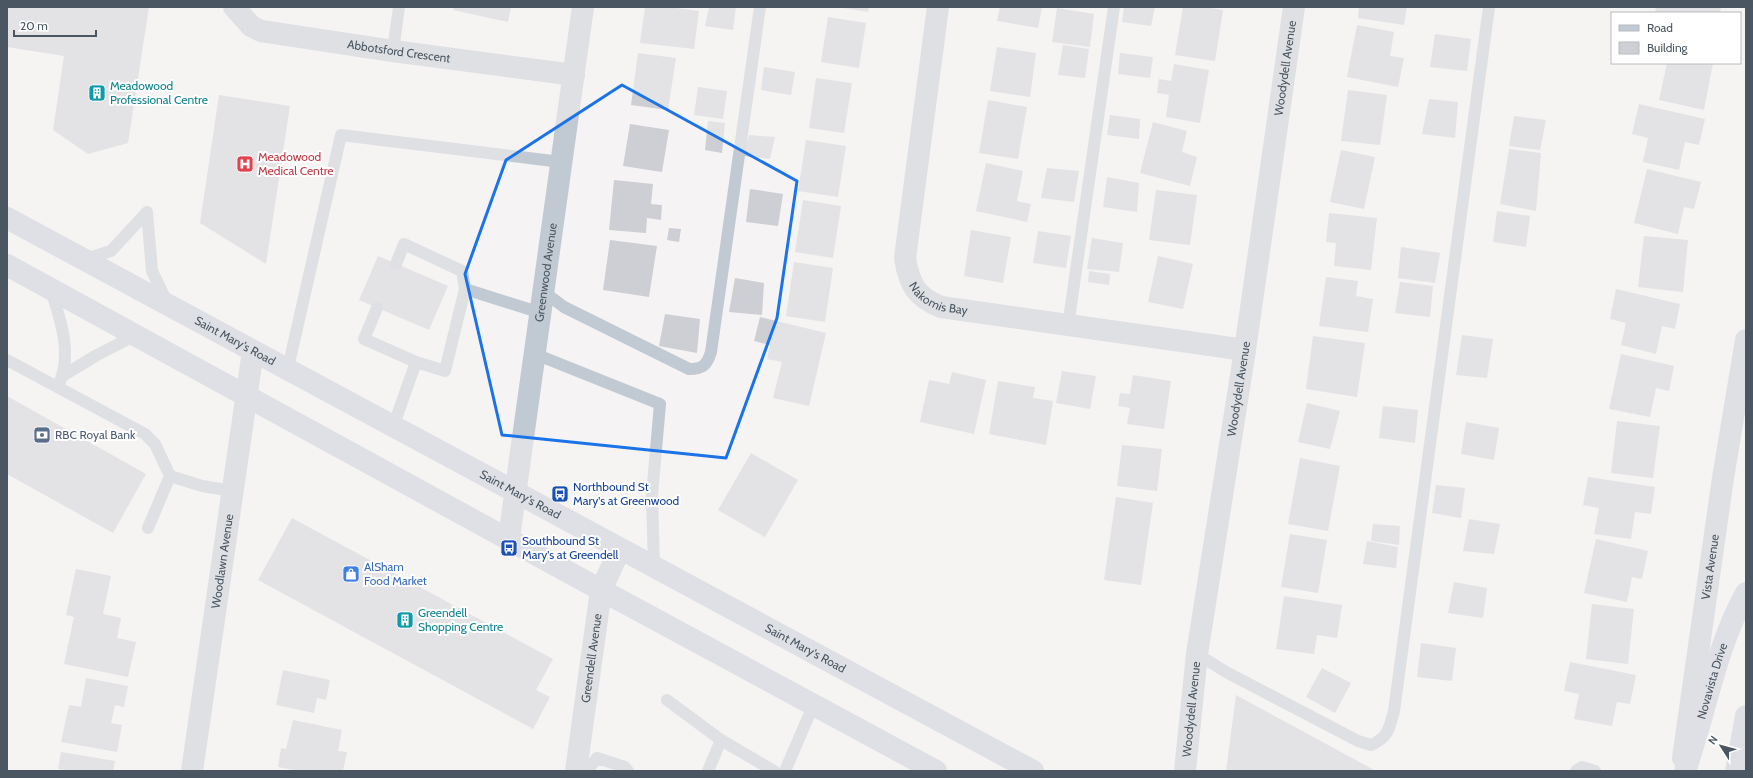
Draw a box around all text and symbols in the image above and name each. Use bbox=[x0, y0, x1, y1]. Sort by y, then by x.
scale bar bbox=[14, 12, 96, 38]
legend bbox=[1611, 12, 1741, 64]
text: 20 m bbox=[20, 18, 48, 33]
street label: Woodydell Avenue bbox=[1271, 20, 1299, 117]
text: Road bbox=[1647, 20, 1673, 35]
street label: Abbotsford Crescent bbox=[346, 36, 451, 66]
text: Building bbox=[1647, 40, 1689, 55]
place label: Meadowood Professional Centre bbox=[110, 78, 208, 107]
building icon: Meadowood Professional Centre bbox=[87, 83, 107, 103]
place label: Meadowood Medical Centre bbox=[258, 149, 334, 178]
hospital icon: Meadowood Medical Centre bbox=[235, 154, 255, 174]
street label: Greenwood Avenue bbox=[531, 222, 560, 323]
street label: Nakomis Bay bbox=[906, 279, 969, 318]
street label: Saint Mary's Road bbox=[192, 313, 278, 368]
street label: Woodydell Avenue bbox=[1223, 340, 1253, 437]
bank icon: RBC Royal Bank bbox=[32, 425, 52, 445]
place label: RBC Royal Bank bbox=[55, 427, 136, 442]
street label: Saint Mary's Road bbox=[477, 466, 563, 522]
place label: Northbound St Mary's at Greenwood bbox=[573, 479, 679, 508]
bus stop icon: Northbound St Mary's at Greenwood bbox=[550, 484, 570, 504]
street label: Woodlawn Avenue bbox=[208, 513, 236, 609]
place label: Southbound St Mary's at Greendell bbox=[522, 533, 619, 562]
street label: Vista Avenue bbox=[1698, 533, 1722, 601]
bus stop icon: Southbound St Mary's at Greendell bbox=[499, 538, 519, 558]
place label: AlSham Food Market bbox=[364, 559, 427, 588]
shop icon: AlSham Food Market bbox=[341, 564, 361, 584]
place label: Greendell Shopping Centre bbox=[418, 605, 503, 634]
building icon: Greendell Shopping Centre bbox=[395, 610, 415, 630]
street label: Greendell Avenue bbox=[578, 612, 605, 704]
street label: Saint Mary's Road bbox=[763, 620, 849, 676]
street label: Novavista Drive bbox=[1693, 641, 1730, 721]
street label: Woodydell Avenue bbox=[1178, 661, 1203, 758]
north arrow bbox=[1701, 726, 1741, 766]
text: N bbox=[1705, 733, 1721, 747]

